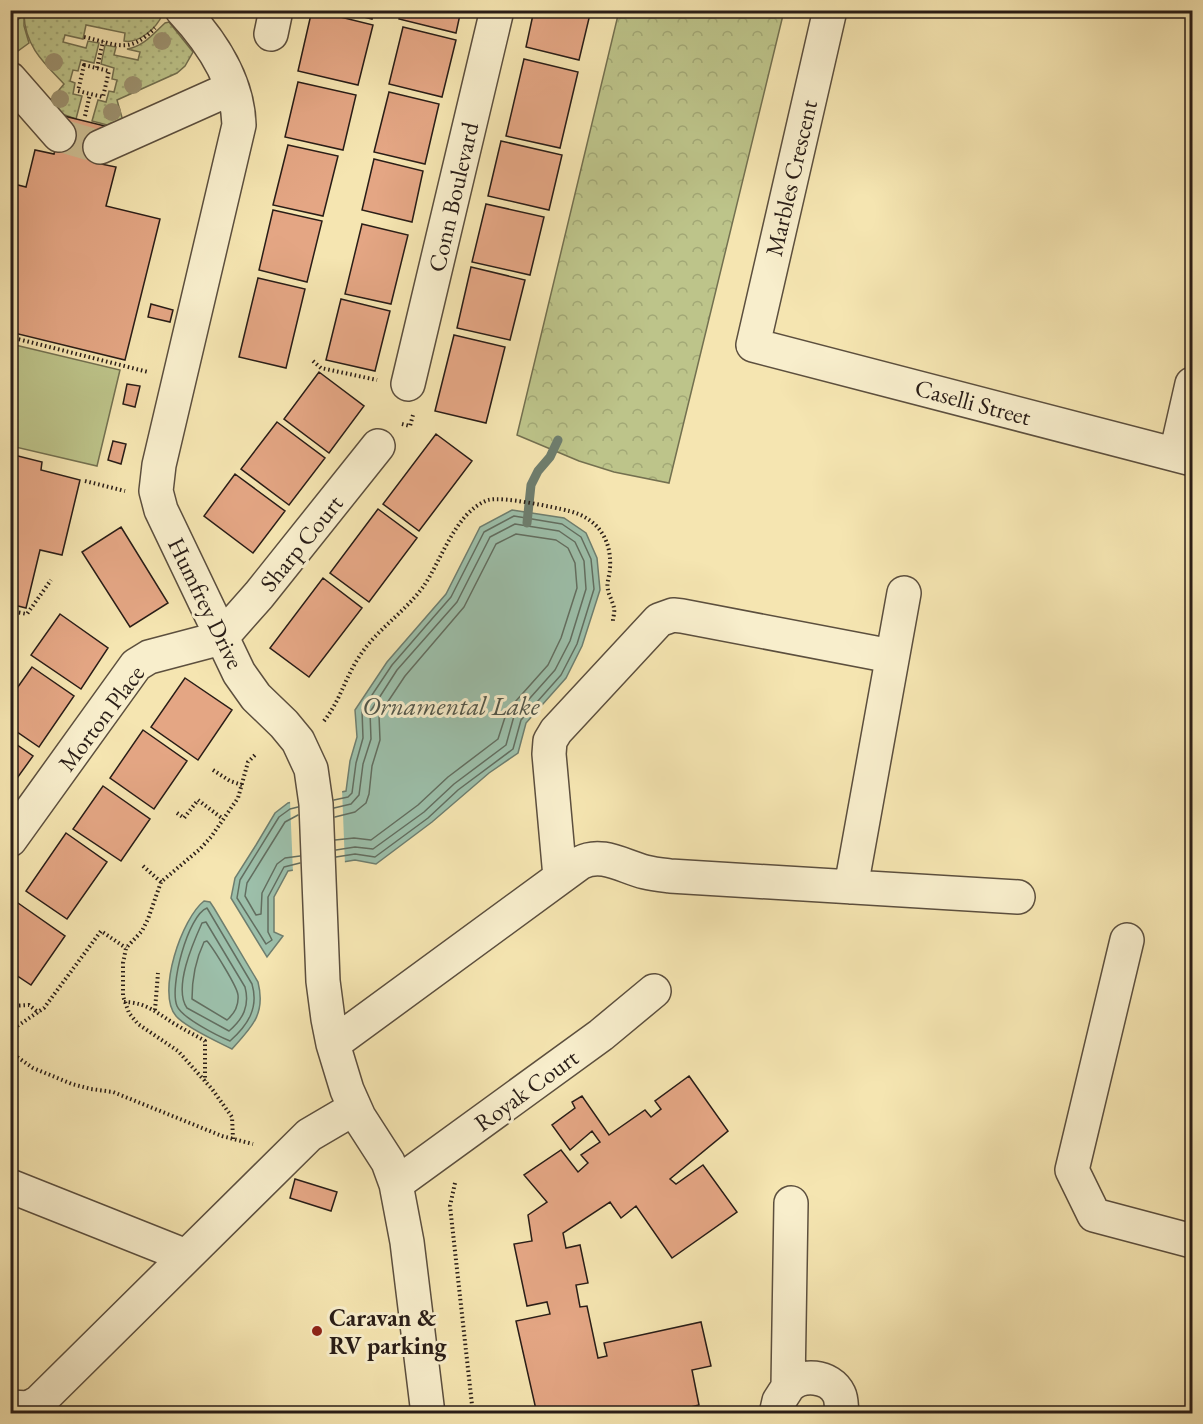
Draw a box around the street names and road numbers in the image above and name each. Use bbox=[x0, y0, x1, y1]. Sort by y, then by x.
street label: Marbles Crescent bbox=[758, 96, 824, 259]
street label: Conn Boulevard bbox=[421, 118, 485, 275]
street label: Caselli Street bbox=[912, 372, 1035, 432]
street label: Sharp Court bbox=[253, 488, 350, 598]
street label: Humfrey Drive bbox=[161, 532, 251, 674]
street label: Morton Place bbox=[51, 659, 151, 777]
street label: Royak Court bbox=[468, 1042, 585, 1138]

